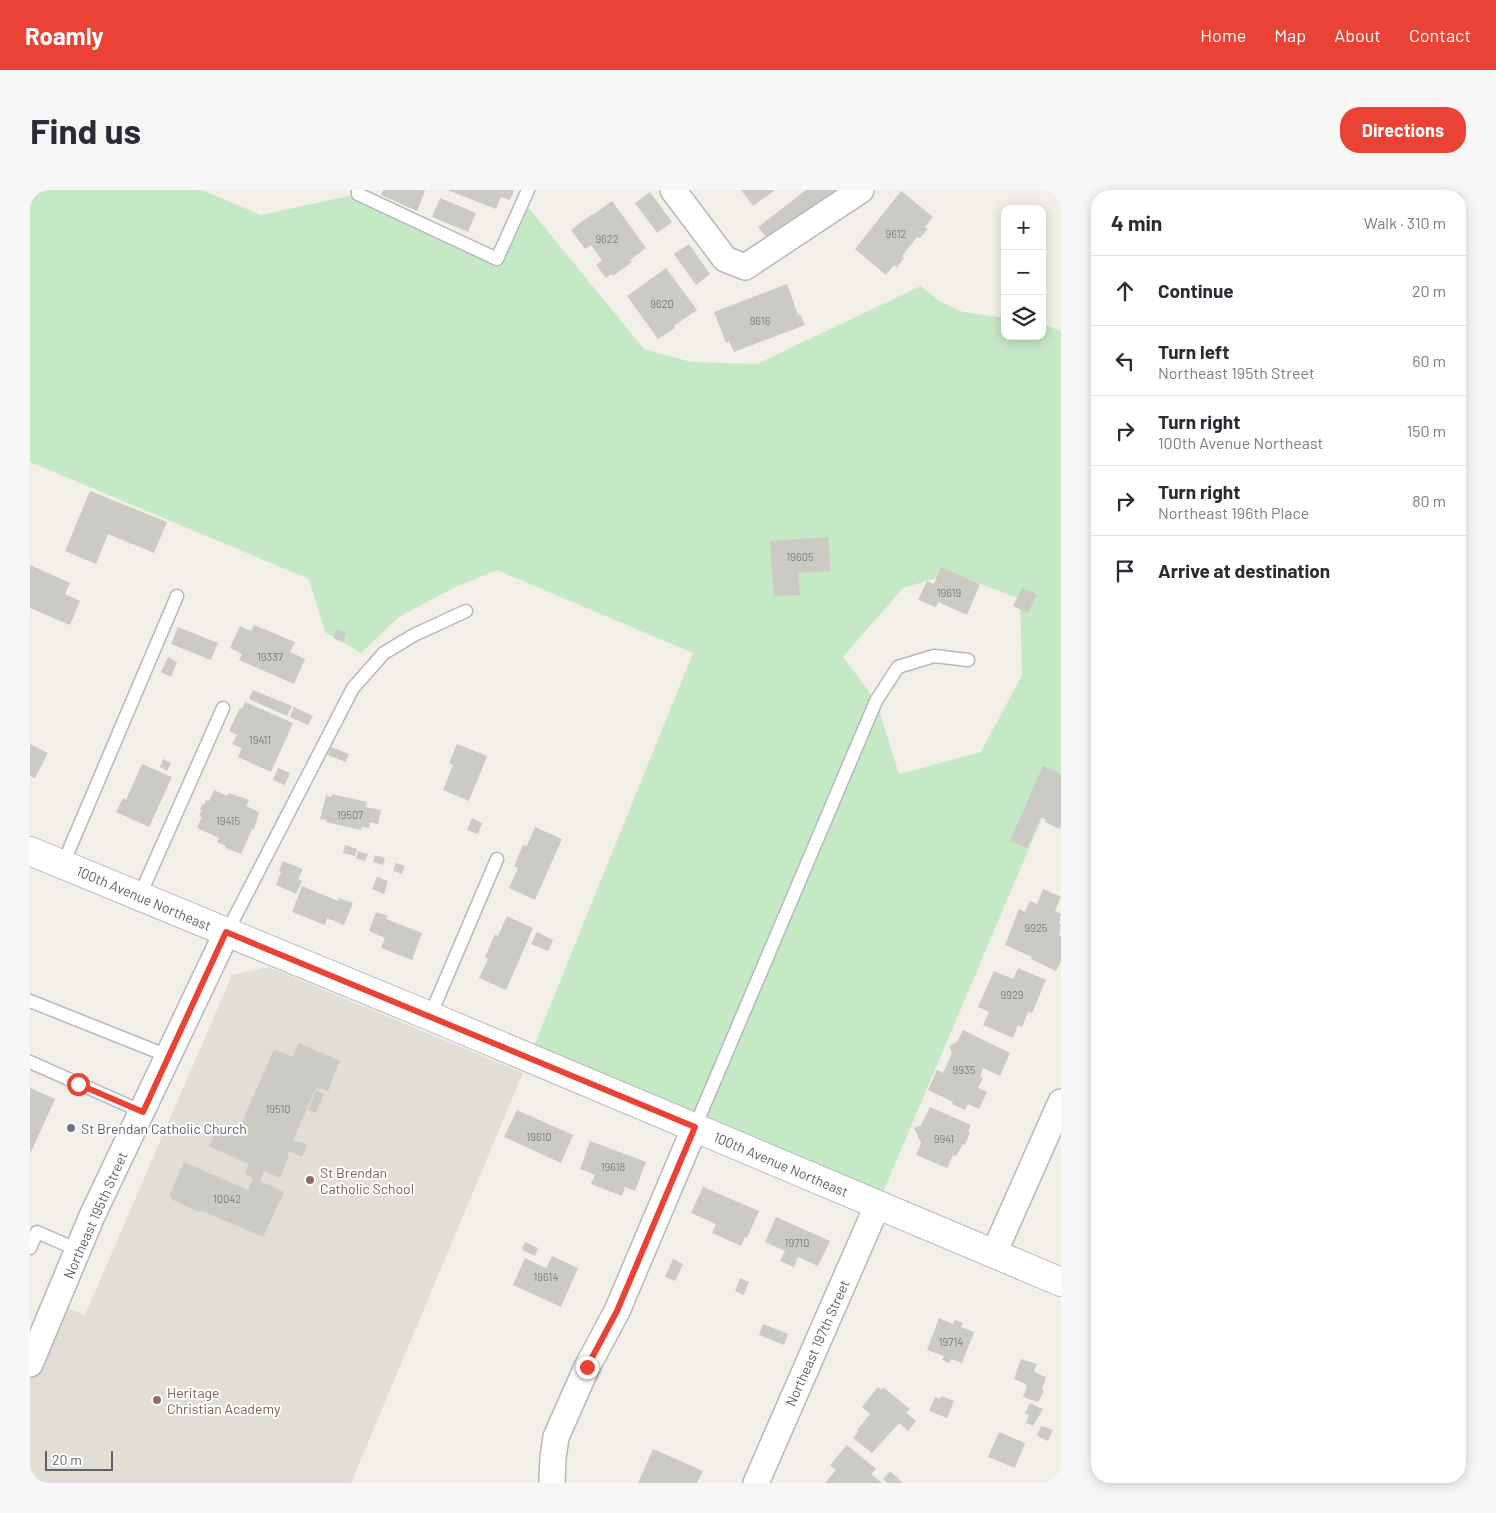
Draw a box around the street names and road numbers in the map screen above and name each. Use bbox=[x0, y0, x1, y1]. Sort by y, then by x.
street label: 100th Avenue Northeast bbox=[74, 862, 214, 934]
street label: 100th Avenue Northeast bbox=[711, 1128, 851, 1200]
street label: Northeast 195th Street bbox=[59, 1149, 131, 1281]
street label: Northeast 197th Street bbox=[781, 1277, 853, 1409]

